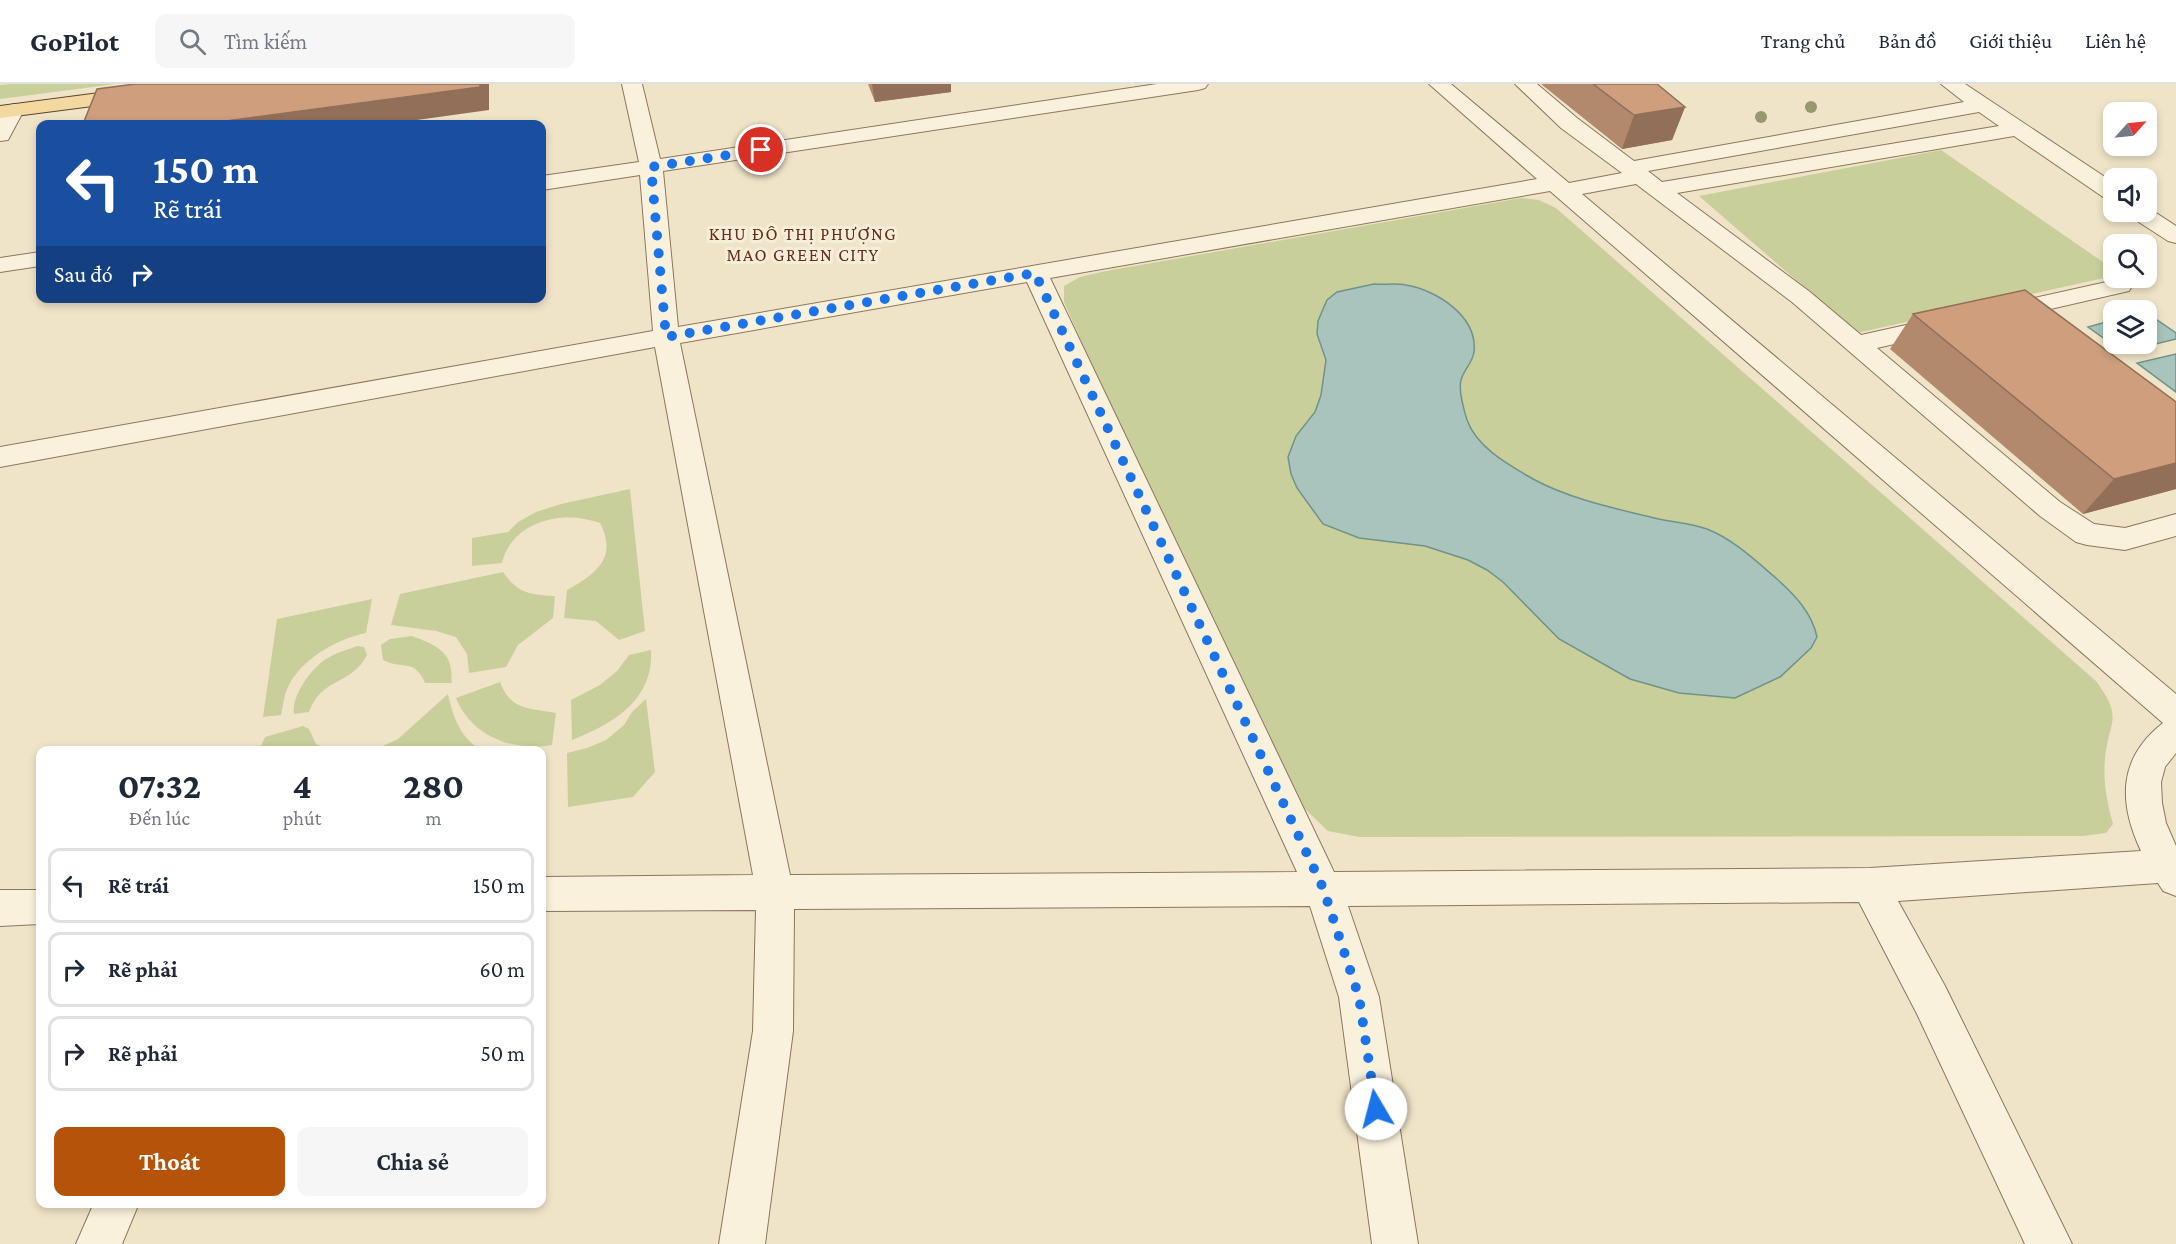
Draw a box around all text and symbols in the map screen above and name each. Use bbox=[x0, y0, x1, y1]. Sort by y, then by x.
search box bbox=[155, 14, 575, 68]
icon: search bbox=[176, 25, 209, 58]
text: GoPilot bbox=[30, 26, 119, 57]
text: Tìm kiếm bbox=[224, 29, 307, 54]
text: Trang chủ bbox=[1761, 29, 1845, 53]
text: Bản đồ bbox=[1878, 29, 1936, 53]
text: Giới thiệu bbox=[1969, 29, 2052, 53]
text: Liên hệ bbox=[2085, 29, 2146, 53]
north arrow bbox=[2103, 102, 2157, 156]
map controls bbox=[2103, 102, 2157, 354]
pin bbox=[735, 124, 786, 175]
icon: arrive bbox=[744, 133, 777, 166]
icon: left bbox=[54, 144, 132, 222]
text: 150 m bbox=[153, 145, 258, 192]
button: sound bbox=[2103, 168, 2157, 222]
text: Rẽ trái bbox=[153, 194, 222, 224]
district label: KHU ĐÔ THỊ PHƯỢNG MAO GREEN CITY bbox=[709, 224, 897, 265]
button: search bbox=[2103, 234, 2157, 288]
icon: right bbox=[125, 258, 158, 291]
text: Sau đó bbox=[54, 262, 113, 287]
button: layers bbox=[2103, 300, 2157, 354]
text: 07:32 bbox=[118, 766, 201, 806]
text: 4 bbox=[292, 766, 312, 806]
text: 280 bbox=[403, 766, 464, 806]
text: Đến lúc bbox=[129, 807, 190, 829]
text: phút bbox=[283, 807, 321, 829]
text: m bbox=[426, 807, 442, 829]
icon: left bbox=[57, 869, 90, 902]
text: Rẽ trái bbox=[108, 873, 169, 898]
text: 150 m bbox=[473, 873, 525, 898]
icon: right bbox=[57, 953, 90, 986]
text: Rẽ phải bbox=[108, 957, 177, 982]
text: 60 m bbox=[480, 957, 525, 982]
icon: right bbox=[57, 1037, 90, 1070]
text: Rẽ phải bbox=[108, 1041, 177, 1066]
text: 50 m bbox=[480, 1041, 525, 1066]
position arrow bbox=[1344, 1077, 1408, 1141]
button: Thoát bbox=[54, 1127, 285, 1196]
button: Chia sẻ bbox=[297, 1127, 528, 1196]

